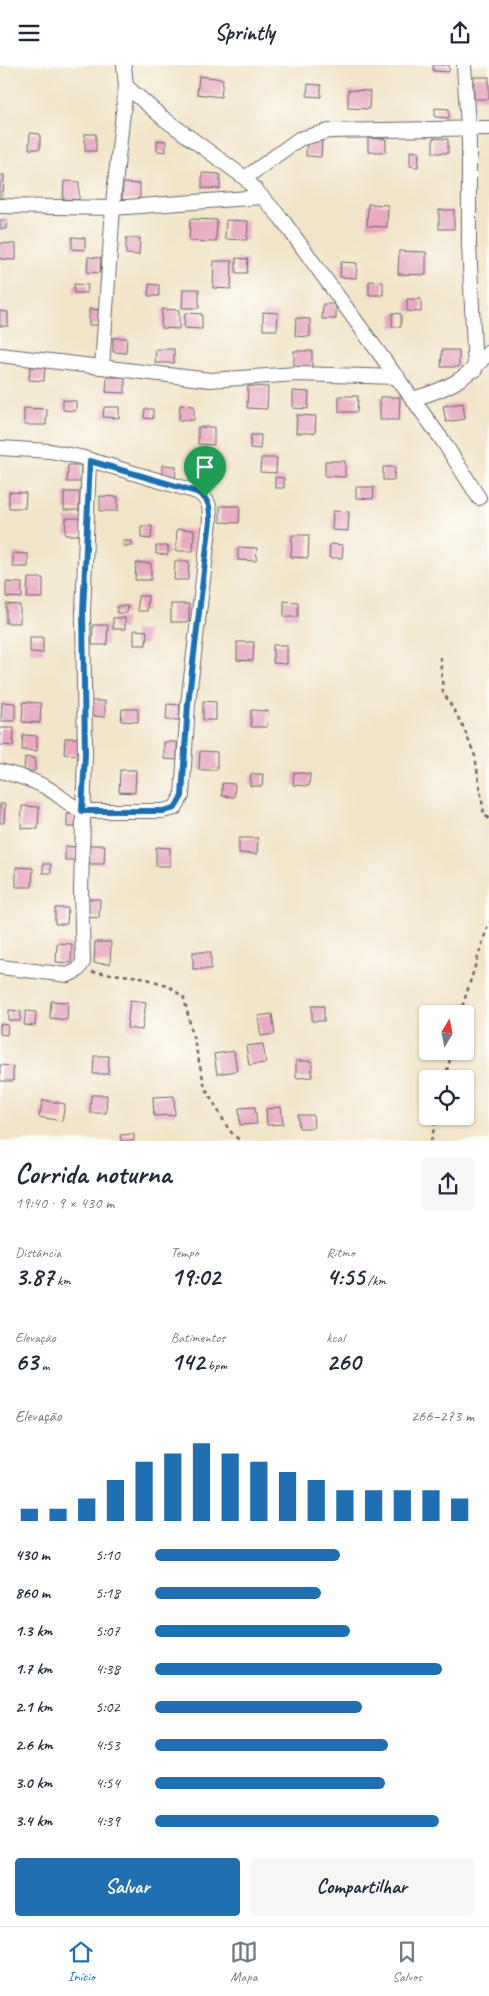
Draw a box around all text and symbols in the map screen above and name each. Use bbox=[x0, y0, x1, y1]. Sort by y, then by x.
icon: menu bbox=[15, 19, 43, 47]
text: Sprintly bbox=[214, 19, 275, 47]
icon: share bbox=[446, 19, 474, 47]
pin bbox=[184, 446, 226, 497]
icon: arrive bbox=[191, 453, 219, 481]
north arrow bbox=[419, 1005, 474, 1060]
map controls bbox=[419, 1005, 474, 1125]
button: locate bbox=[419, 1070, 474, 1125]
text: Corrida noturna bbox=[15, 1156, 171, 1191]
button: share bbox=[422, 1158, 474, 1210]
text: 19:40 · 9 × 430 m bbox=[15, 1193, 114, 1213]
text: Distância bbox=[15, 1244, 61, 1261]
text: Tempo bbox=[171, 1244, 198, 1261]
text: Ritmo bbox=[326, 1244, 355, 1261]
text: 3.87 bbox=[15, 1261, 54, 1293]
text: 19:02 bbox=[171, 1261, 220, 1293]
text: 4:55 bbox=[326, 1261, 364, 1293]
text: km bbox=[54, 1272, 71, 1289]
text: /km bbox=[364, 1272, 386, 1289]
text: Elevação bbox=[15, 1329, 56, 1346]
text: Batimentos bbox=[171, 1329, 225, 1346]
text: kcal bbox=[326, 1329, 345, 1346]
text: 63 bbox=[15, 1346, 38, 1378]
text: 142 bbox=[171, 1346, 204, 1378]
text: 260 bbox=[326, 1346, 361, 1378]
text: m bbox=[38, 1357, 49, 1374]
text: bpm bbox=[204, 1357, 227, 1374]
text: Elevação bbox=[15, 1406, 61, 1426]
text: 266–273 m bbox=[411, 1406, 474, 1426]
text: 430 m bbox=[15, 1545, 50, 1565]
text: 5:10 bbox=[95, 1545, 120, 1565]
text: 860 m bbox=[15, 1583, 50, 1603]
text: 5:18 bbox=[95, 1583, 120, 1603]
text: 1.3 km bbox=[15, 1621, 52, 1641]
text: 5:07 bbox=[95, 1621, 120, 1641]
text: 1.7 km bbox=[15, 1659, 52, 1679]
text: 4:38 bbox=[95, 1659, 120, 1679]
text: 2.1 km bbox=[15, 1697, 52, 1717]
text: 5:02 bbox=[95, 1697, 120, 1717]
text: 2.6 km bbox=[15, 1735, 53, 1755]
text: 4:53 bbox=[95, 1735, 120, 1755]
text: 3.0 km bbox=[15, 1773, 52, 1793]
text: 4:54 bbox=[95, 1773, 120, 1793]
text: 3.4 km bbox=[15, 1811, 52, 1831]
text: 4:39 bbox=[95, 1811, 120, 1831]
button: Salvar bbox=[15, 1858, 240, 1916]
button: Compartilhar bbox=[250, 1858, 474, 1916]
tab: Início bbox=[67, 1938, 95, 1985]
tab: Mapa bbox=[230, 1938, 258, 1985]
tab: Salvos bbox=[392, 1938, 422, 1985]

